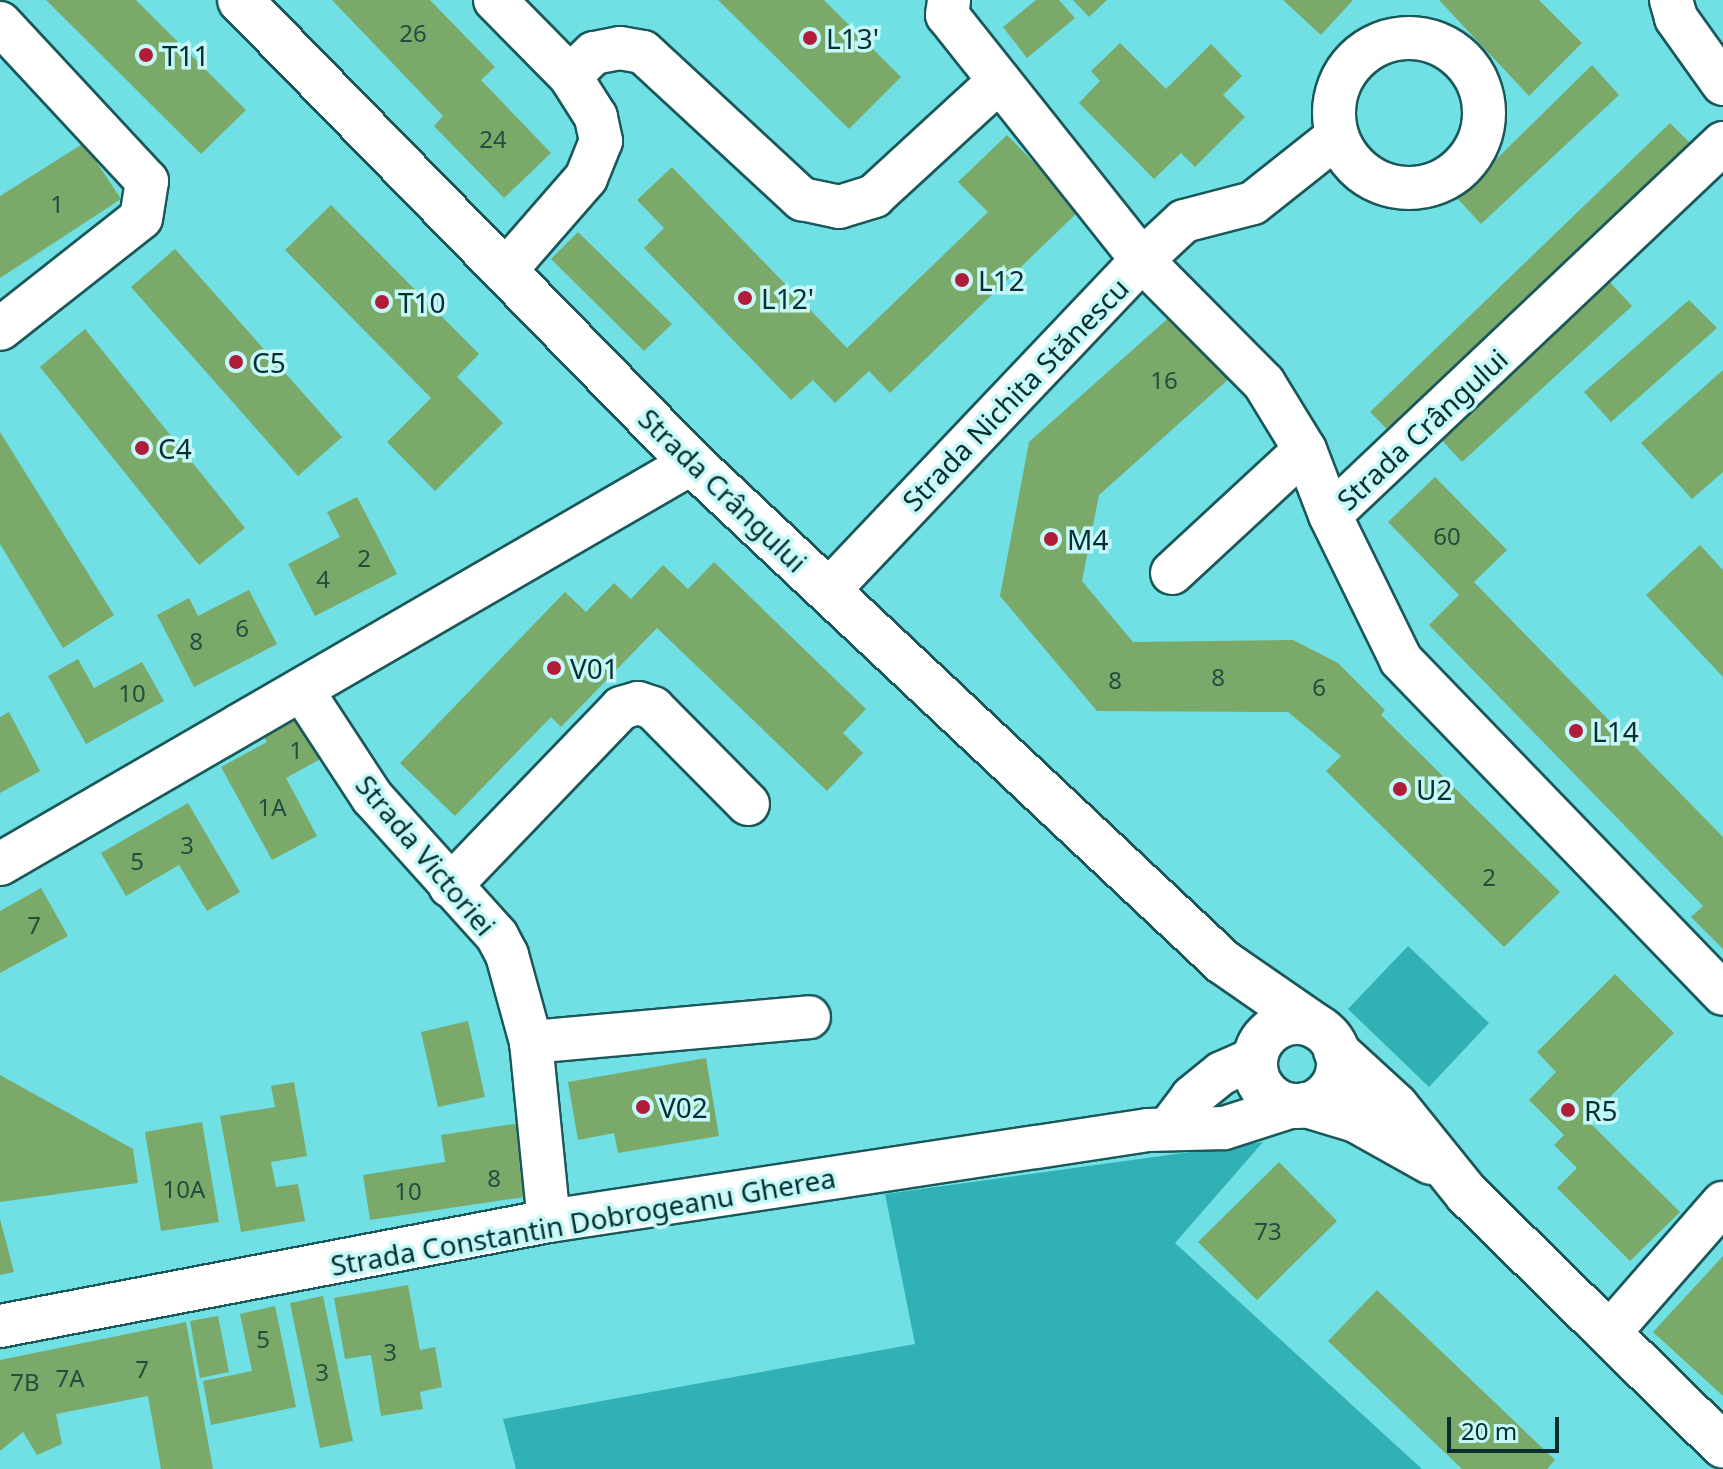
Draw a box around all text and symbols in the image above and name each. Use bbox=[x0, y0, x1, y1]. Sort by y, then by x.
house number: 26 bbox=[399, 19, 427, 47]
place label: L13' bbox=[826, 21, 879, 55]
marker: L13' bbox=[801, 29, 819, 47]
place label: T11 bbox=[162, 38, 210, 72]
marker: T11 bbox=[137, 46, 155, 64]
house number: 24 bbox=[479, 125, 507, 153]
house number: 1 bbox=[50, 190, 64, 218]
place label: L12 bbox=[978, 263, 1025, 297]
street label: Strada Nichita Stănescu bbox=[895, 271, 1135, 517]
marker: L12 bbox=[953, 271, 971, 289]
place label: L12' bbox=[761, 281, 814, 315]
place label: T10 bbox=[398, 285, 446, 319]
marker: L12' bbox=[736, 289, 754, 307]
marker: T10 bbox=[373, 293, 391, 311]
street label: Strada Crângului bbox=[1330, 342, 1514, 516]
place label: C5 bbox=[252, 345, 286, 379]
marker: C5 bbox=[227, 353, 245, 371]
house number: 16 bbox=[1150, 366, 1178, 394]
street label: Strada Crângului bbox=[632, 401, 814, 579]
place label: C4 bbox=[158, 431, 192, 465]
marker: C4 bbox=[133, 439, 151, 457]
place label: M4 bbox=[1067, 522, 1108, 556]
house number: 60 bbox=[1433, 522, 1461, 550]
marker: M4 bbox=[1042, 530, 1060, 548]
house number: 2 bbox=[357, 544, 371, 572]
house number: 4 bbox=[316, 565, 330, 593]
house number: 6 bbox=[235, 614, 249, 642]
house number: 8 bbox=[189, 627, 203, 655]
place label: V01 bbox=[570, 651, 619, 685]
marker: V01 bbox=[545, 659, 563, 677]
house number: 8 bbox=[1211, 663, 1225, 691]
house number: 8 bbox=[1108, 666, 1122, 694]
house number: 6 bbox=[1312, 673, 1326, 701]
house number: 10 bbox=[118, 679, 146, 707]
place label: L14 bbox=[1592, 714, 1639, 748]
marker: L14 bbox=[1567, 722, 1585, 740]
house number: 1 bbox=[289, 736, 303, 764]
street label: Strada Victoriei bbox=[349, 768, 503, 942]
place label: U2 bbox=[1416, 772, 1452, 806]
marker: U2 bbox=[1391, 780, 1409, 798]
house number: 1A bbox=[257, 793, 287, 821]
house number: 3 bbox=[180, 831, 194, 859]
house number: 5 bbox=[130, 847, 144, 875]
house number: 2 bbox=[1482, 863, 1496, 891]
house number: 7 bbox=[27, 911, 41, 939]
place label: V02 bbox=[659, 1090, 708, 1124]
place label: R5 bbox=[1584, 1093, 1617, 1127]
marker: V02 bbox=[634, 1098, 652, 1116]
marker: R5 bbox=[1559, 1101, 1577, 1119]
street label: Strada Constantin Dobrogeanu Gherea bbox=[328, 1160, 838, 1282]
house number: 8 bbox=[487, 1164, 501, 1192]
house number: 10A bbox=[163, 1175, 205, 1203]
house number: 10 bbox=[394, 1177, 422, 1205]
house number: 73 bbox=[1254, 1217, 1282, 1245]
house number: 5 bbox=[256, 1325, 270, 1353]
house number: 3 bbox=[383, 1338, 397, 1366]
house number: 7 bbox=[135, 1355, 149, 1383]
house number: 3 bbox=[315, 1358, 329, 1386]
house number: 7A bbox=[55, 1364, 85, 1392]
house number: 7B bbox=[10, 1368, 40, 1396]
scale bar bbox=[1451, 1401, 1563, 1451]
text: 20 m bbox=[1461, 1414, 1517, 1447]

